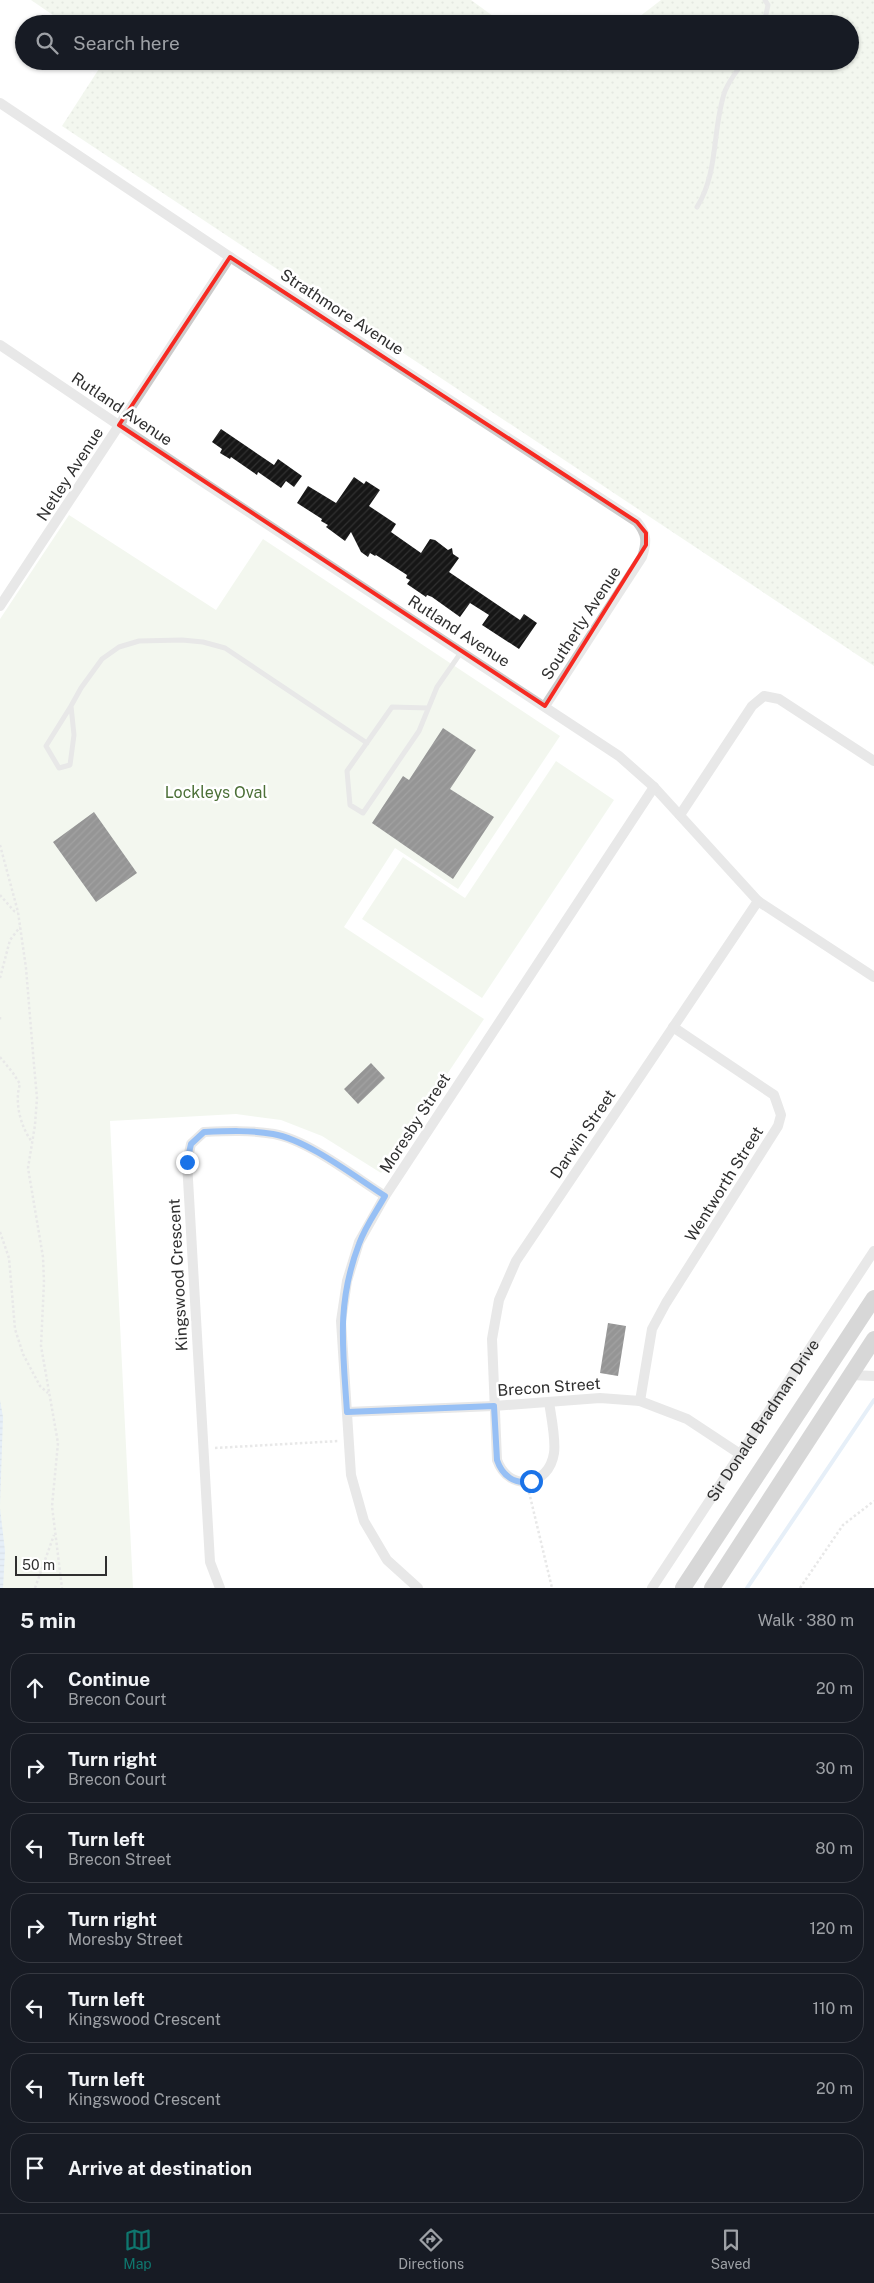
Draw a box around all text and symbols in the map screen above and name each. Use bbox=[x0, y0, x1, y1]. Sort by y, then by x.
search box bbox=[15, 15, 859, 70]
icon: search bbox=[33, 29, 61, 57]
text: Search here bbox=[73, 32, 180, 54]
street label: Strathmore Avenue bbox=[277, 265, 407, 359]
street label: Rutland Avenue bbox=[68, 368, 176, 450]
street label: Netley Avenue bbox=[33, 424, 107, 524]
street label: Southerly Avenue bbox=[537, 563, 625, 683]
street label: Rutland Avenue bbox=[405, 591, 513, 671]
park label: Lockleys Oval bbox=[165, 783, 267, 802]
street label: Moresby Street bbox=[376, 1070, 454, 1176]
street label: Darwin Street bbox=[546, 1086, 620, 1182]
street label: Wentworth Street bbox=[681, 1123, 767, 1245]
route end bbox=[176, 1151, 199, 1174]
street label: Kingswood Crescent bbox=[165, 1198, 191, 1352]
street label: Sir Donald Bradman Drive bbox=[702, 1335, 823, 1505]
street label: Brecon Street bbox=[497, 1374, 601, 1400]
route start bbox=[520, 1470, 543, 1493]
scale bar bbox=[15, 1553, 108, 1576]
text: 50 m bbox=[22, 1557, 55, 1573]
text: 5 min bbox=[20, 1608, 76, 1633]
text: Walk · 380 m bbox=[758, 1611, 854, 1630]
text: Continue bbox=[68, 1668, 150, 1690]
icon: ahead bbox=[21, 1674, 49, 1702]
text: 20 m bbox=[816, 1679, 853, 1698]
text: Brecon Court bbox=[68, 1690, 166, 1709]
text: Turn right bbox=[68, 1748, 157, 1770]
icon: right bbox=[21, 1754, 49, 1782]
text: 30 m bbox=[816, 1759, 853, 1778]
text: Brecon Court bbox=[68, 1770, 166, 1789]
text: Turn left bbox=[68, 1828, 145, 1850]
icon: left bbox=[21, 1834, 49, 1862]
text: 80 m bbox=[815, 1839, 853, 1858]
text: Brecon Street bbox=[68, 1850, 171, 1869]
text: Turn right bbox=[68, 1908, 157, 1930]
icon: right bbox=[21, 1914, 49, 1942]
text: 120 m bbox=[809, 1919, 853, 1938]
text: Moresby Street bbox=[68, 1930, 183, 1949]
text: Turn left bbox=[68, 1988, 145, 2010]
icon: left bbox=[21, 1994, 49, 2022]
text: 110 m bbox=[812, 1999, 853, 2018]
text: Kingswood Crescent bbox=[68, 2010, 221, 2029]
text: Turn left bbox=[68, 2068, 145, 2090]
icon: left bbox=[21, 2074, 49, 2102]
text: 20 m bbox=[816, 2079, 853, 2098]
text: Kingswood Crescent bbox=[68, 2090, 221, 2109]
icon: arrive bbox=[21, 2154, 49, 2182]
text: Arrive at destination bbox=[68, 2157, 252, 2179]
tab: Map bbox=[123, 2226, 152, 2272]
tab: Directions bbox=[398, 2226, 464, 2272]
tab: Saved bbox=[711, 2226, 751, 2272]

